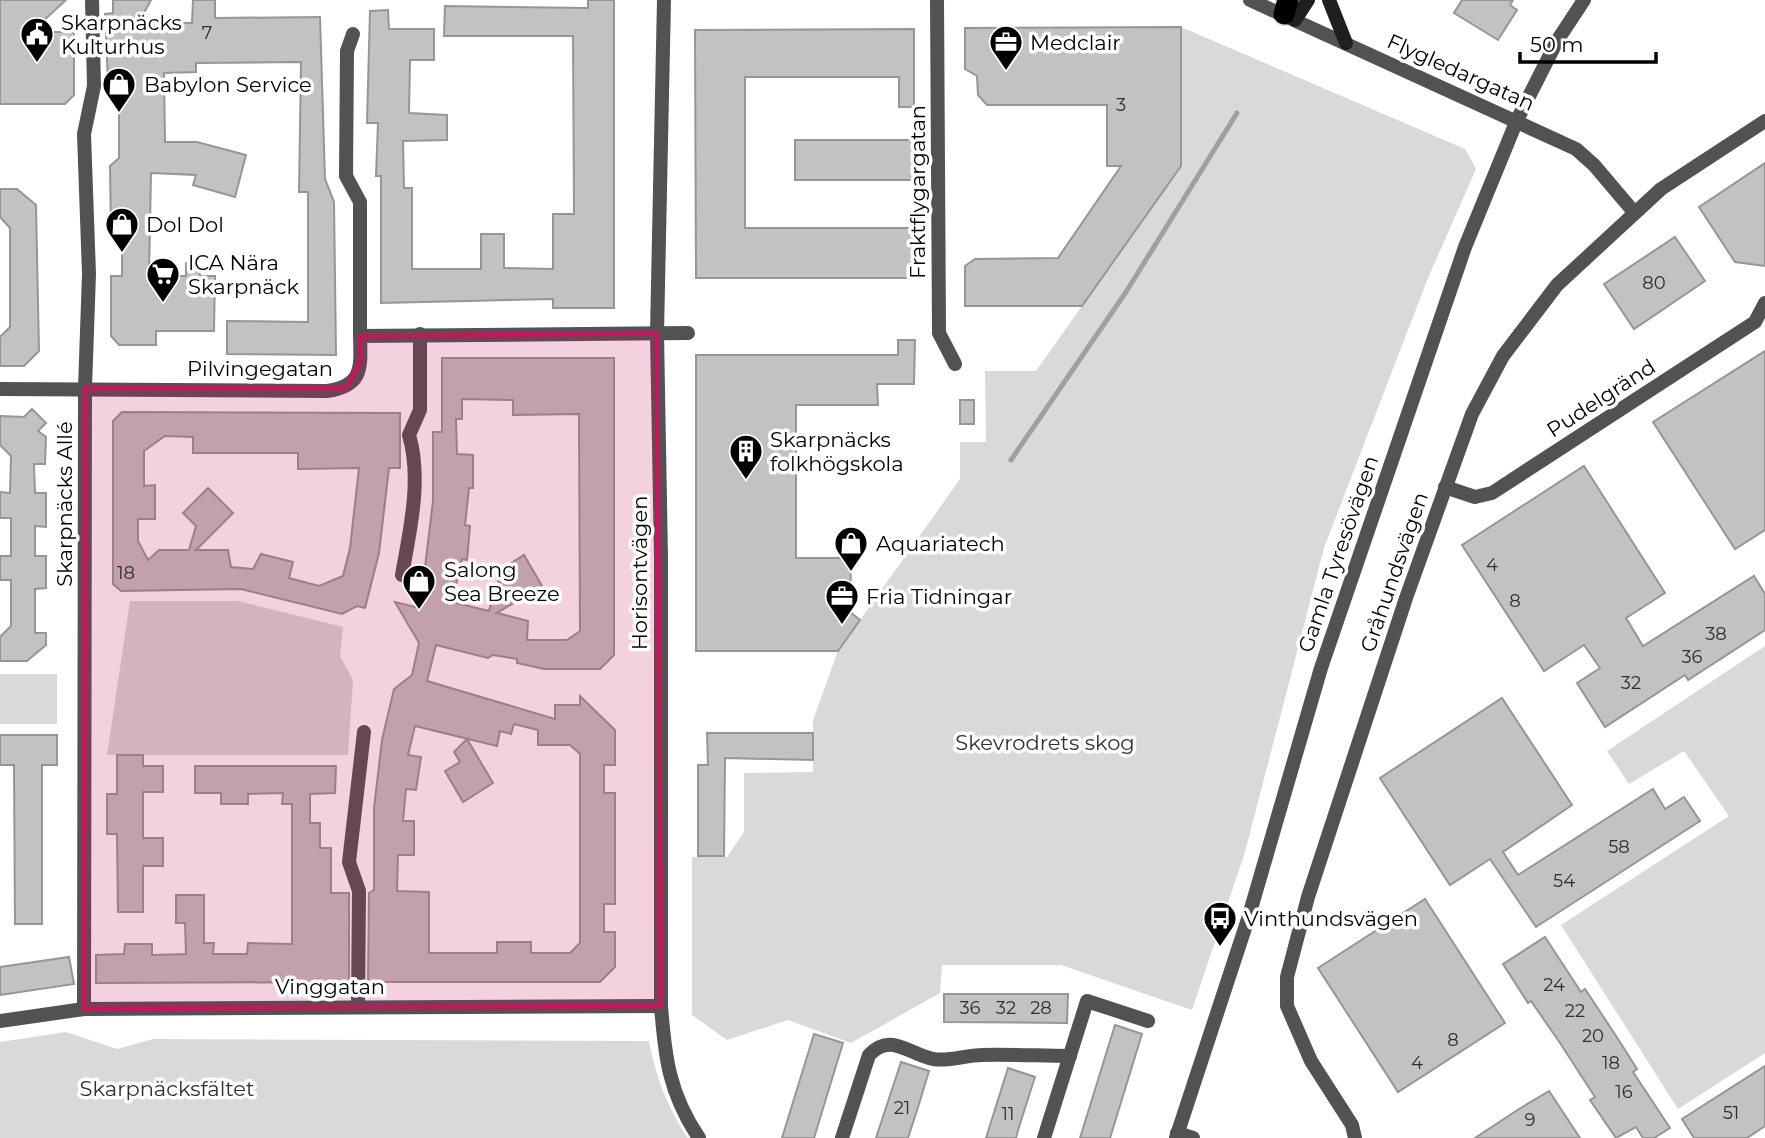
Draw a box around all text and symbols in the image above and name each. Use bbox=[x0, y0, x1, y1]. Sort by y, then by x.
place label: Skarpnäcks Kulturhus bbox=[61, 10, 182, 59]
public building icon: Skarpnäcks Kulturhus bbox=[18, 15, 56, 64]
scale bar bbox=[1520, 21, 1656, 65]
house number: 7 bbox=[202, 22, 212, 44]
office icon: Medclair bbox=[987, 23, 1025, 72]
street label: Flygledargatan bbox=[1383, 28, 1539, 116]
place label: Medclair bbox=[1030, 30, 1121, 55]
text: 50 m bbox=[1530, 32, 1584, 57]
shop icon: Babylon Service bbox=[100, 65, 138, 114]
place label: Babylon Service bbox=[144, 72, 312, 97]
house number: 3 bbox=[1116, 94, 1126, 116]
street label: Fraktflygargatan bbox=[905, 105, 930, 279]
shop icon: Dol Dol bbox=[103, 205, 141, 254]
place label: Dol Dol bbox=[146, 212, 224, 237]
place label: ICA Nära Skarpnäck bbox=[188, 250, 299, 299]
supermarket icon: ICA Nära Skarpnäck bbox=[144, 255, 182, 304]
house number: 80 bbox=[1642, 272, 1666, 294]
street label: Pudelgränd bbox=[1542, 354, 1660, 442]
street label: Pilvingegatan bbox=[187, 356, 333, 381]
street label: Skarpnäcks Allé bbox=[52, 421, 77, 587]
place label: Skarpnäcks folkhögskola bbox=[770, 427, 904, 476]
building icon: Skarpnäcks folkhögskola bbox=[727, 432, 765, 481]
street label: Gamla Tyresövägen bbox=[1293, 452, 1383, 656]
street label: Gråhundsvägen bbox=[1355, 489, 1433, 655]
street label: Horisontvägen bbox=[627, 496, 652, 650]
shop icon: Aquariatech bbox=[832, 524, 870, 573]
place label: Aquariatech bbox=[876, 531, 1005, 556]
house number: 4 bbox=[1486, 554, 1498, 576]
place label: Salong Sea Breeze bbox=[444, 557, 560, 606]
house number: 18 bbox=[117, 562, 135, 584]
shop icon: Salong Sea Breeze bbox=[400, 562, 438, 611]
office icon: Fria Tidningar bbox=[823, 577, 861, 626]
place label: Fria Tidningar bbox=[866, 584, 1012, 609]
house number: 8 bbox=[1509, 590, 1521, 612]
house number: 38 bbox=[1705, 623, 1727, 645]
house number: 36 bbox=[1681, 646, 1703, 668]
house number: 32 bbox=[1621, 672, 1641, 694]
park label: Skevrodrets skog bbox=[955, 730, 1135, 755]
house number: 58 bbox=[1608, 836, 1630, 858]
house number: 54 bbox=[1553, 870, 1575, 892]
bus stop icon: Vinthundsvägen bbox=[1201, 899, 1239, 948]
place label: Vinthundsvägen bbox=[1244, 906, 1418, 931]
street label: Vinggatan bbox=[275, 974, 385, 999]
house number: 24 bbox=[1543, 974, 1565, 996]
house number: 36 bbox=[959, 997, 981, 1019]
house number: 32 bbox=[996, 997, 1016, 1019]
house number: 28 bbox=[1030, 997, 1052, 1019]
house number: 22 bbox=[1565, 1000, 1585, 1022]
house number: 20 bbox=[1582, 1025, 1604, 1047]
house number: 8 bbox=[1447, 1029, 1459, 1051]
house number: 4 bbox=[1411, 1052, 1423, 1074]
house number: 18 bbox=[1602, 1052, 1620, 1074]
park label: Skarpnäcksfältet bbox=[80, 1076, 254, 1101]
house number: 16 bbox=[1615, 1081, 1633, 1103]
house number: 21 bbox=[894, 1097, 910, 1119]
house number: 51 bbox=[1723, 1102, 1739, 1124]
house number: 11 bbox=[1002, 1103, 1015, 1125]
house number: 9 bbox=[1525, 1109, 1536, 1131]

